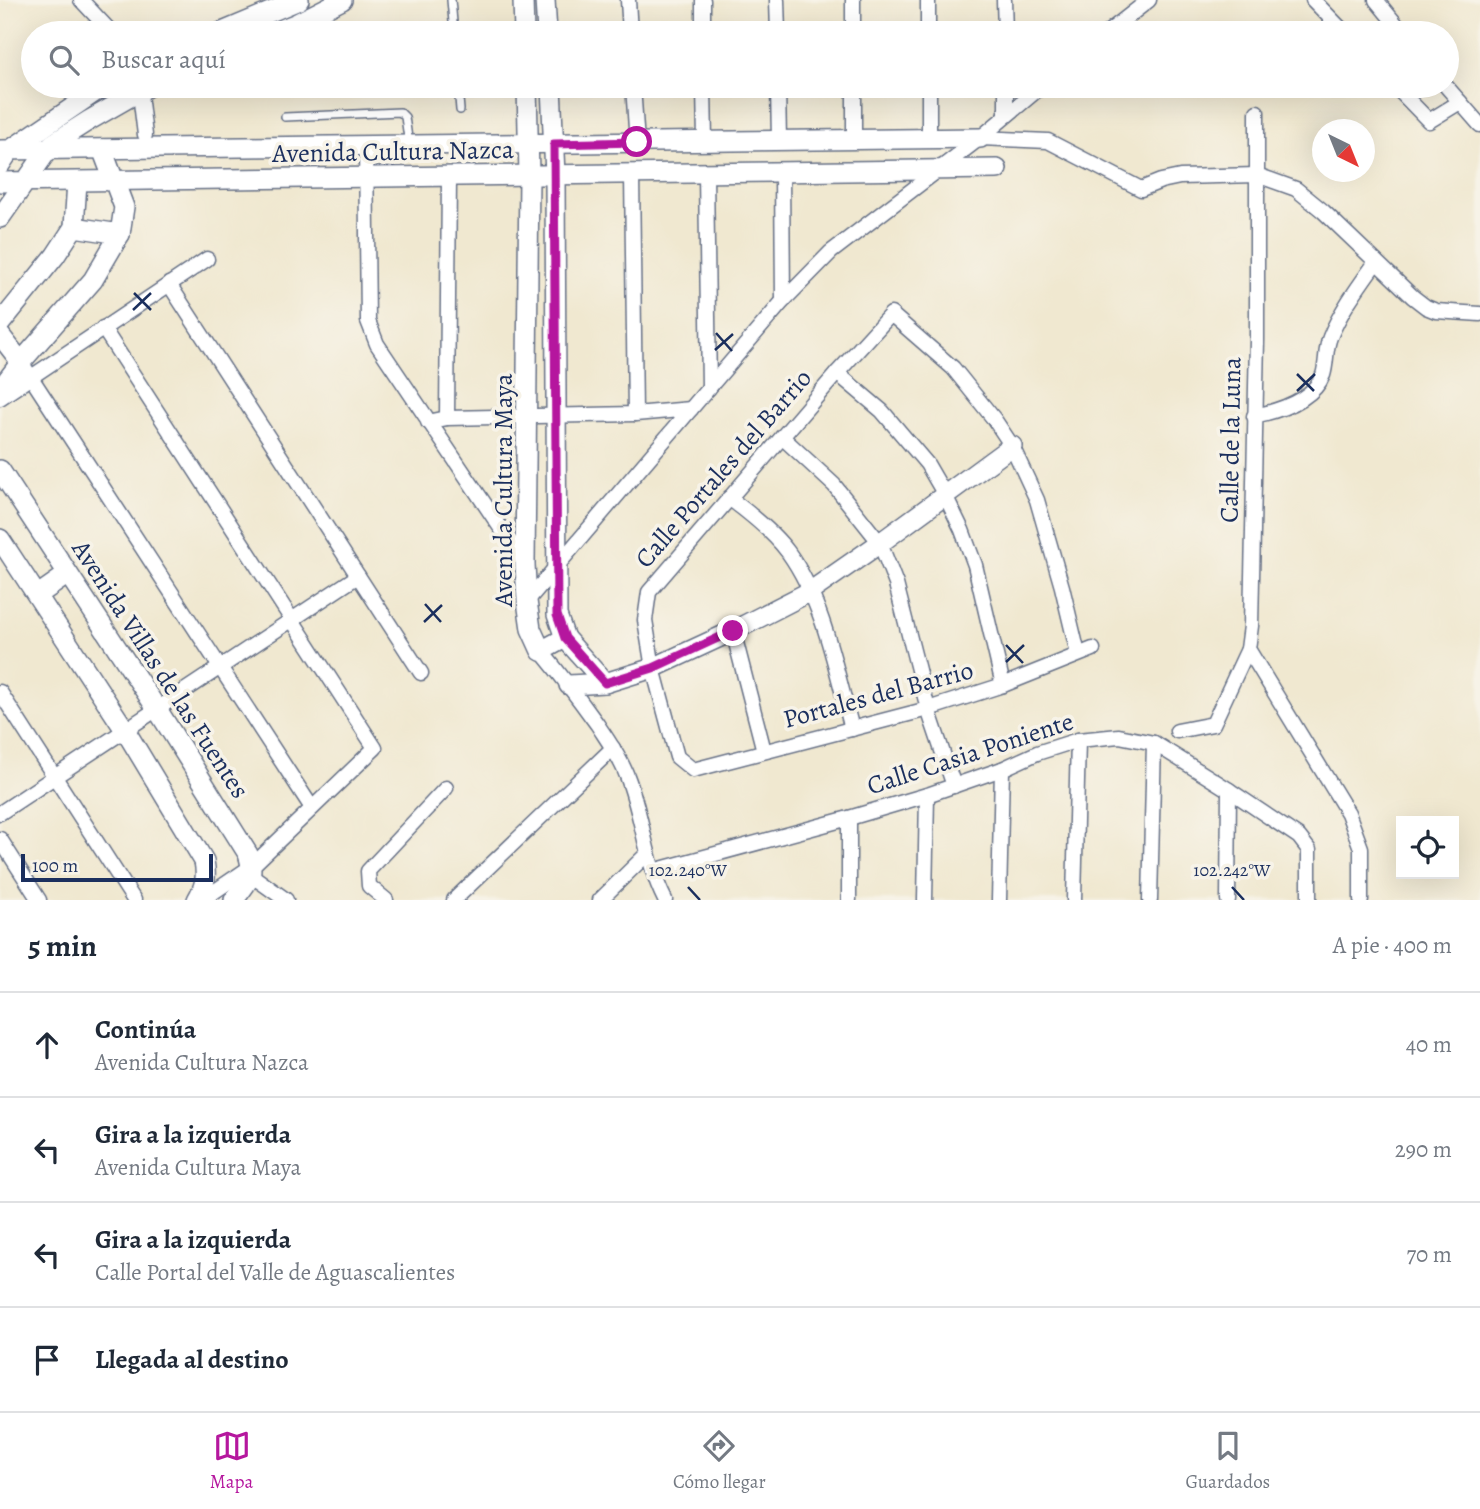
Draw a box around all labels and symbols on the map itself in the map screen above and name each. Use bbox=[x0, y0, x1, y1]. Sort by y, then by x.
north arrow bbox=[1312, 119, 1375, 182]
route start bbox=[621, 126, 652, 157]
street label: Avenida Cultura Nazca bbox=[271, 132, 514, 171]
street label: Calle de la Luna bbox=[1212, 357, 1249, 523]
street label: Calle Portales del Barrio bbox=[627, 361, 820, 575]
street label: Avenida Cultura Maya bbox=[486, 373, 521, 608]
street label: Avenida Villas de las Fuentes bbox=[63, 532, 257, 805]
route end bbox=[717, 615, 748, 646]
street label: Portales del Barrio bbox=[779, 652, 977, 737]
street label: Calle Casia Poniente bbox=[862, 704, 1078, 803]
scale bar bbox=[21, 851, 214, 883]
text: 102.240°W bbox=[649, 858, 727, 882]
text: 102.242°W bbox=[1193, 858, 1271, 882]

